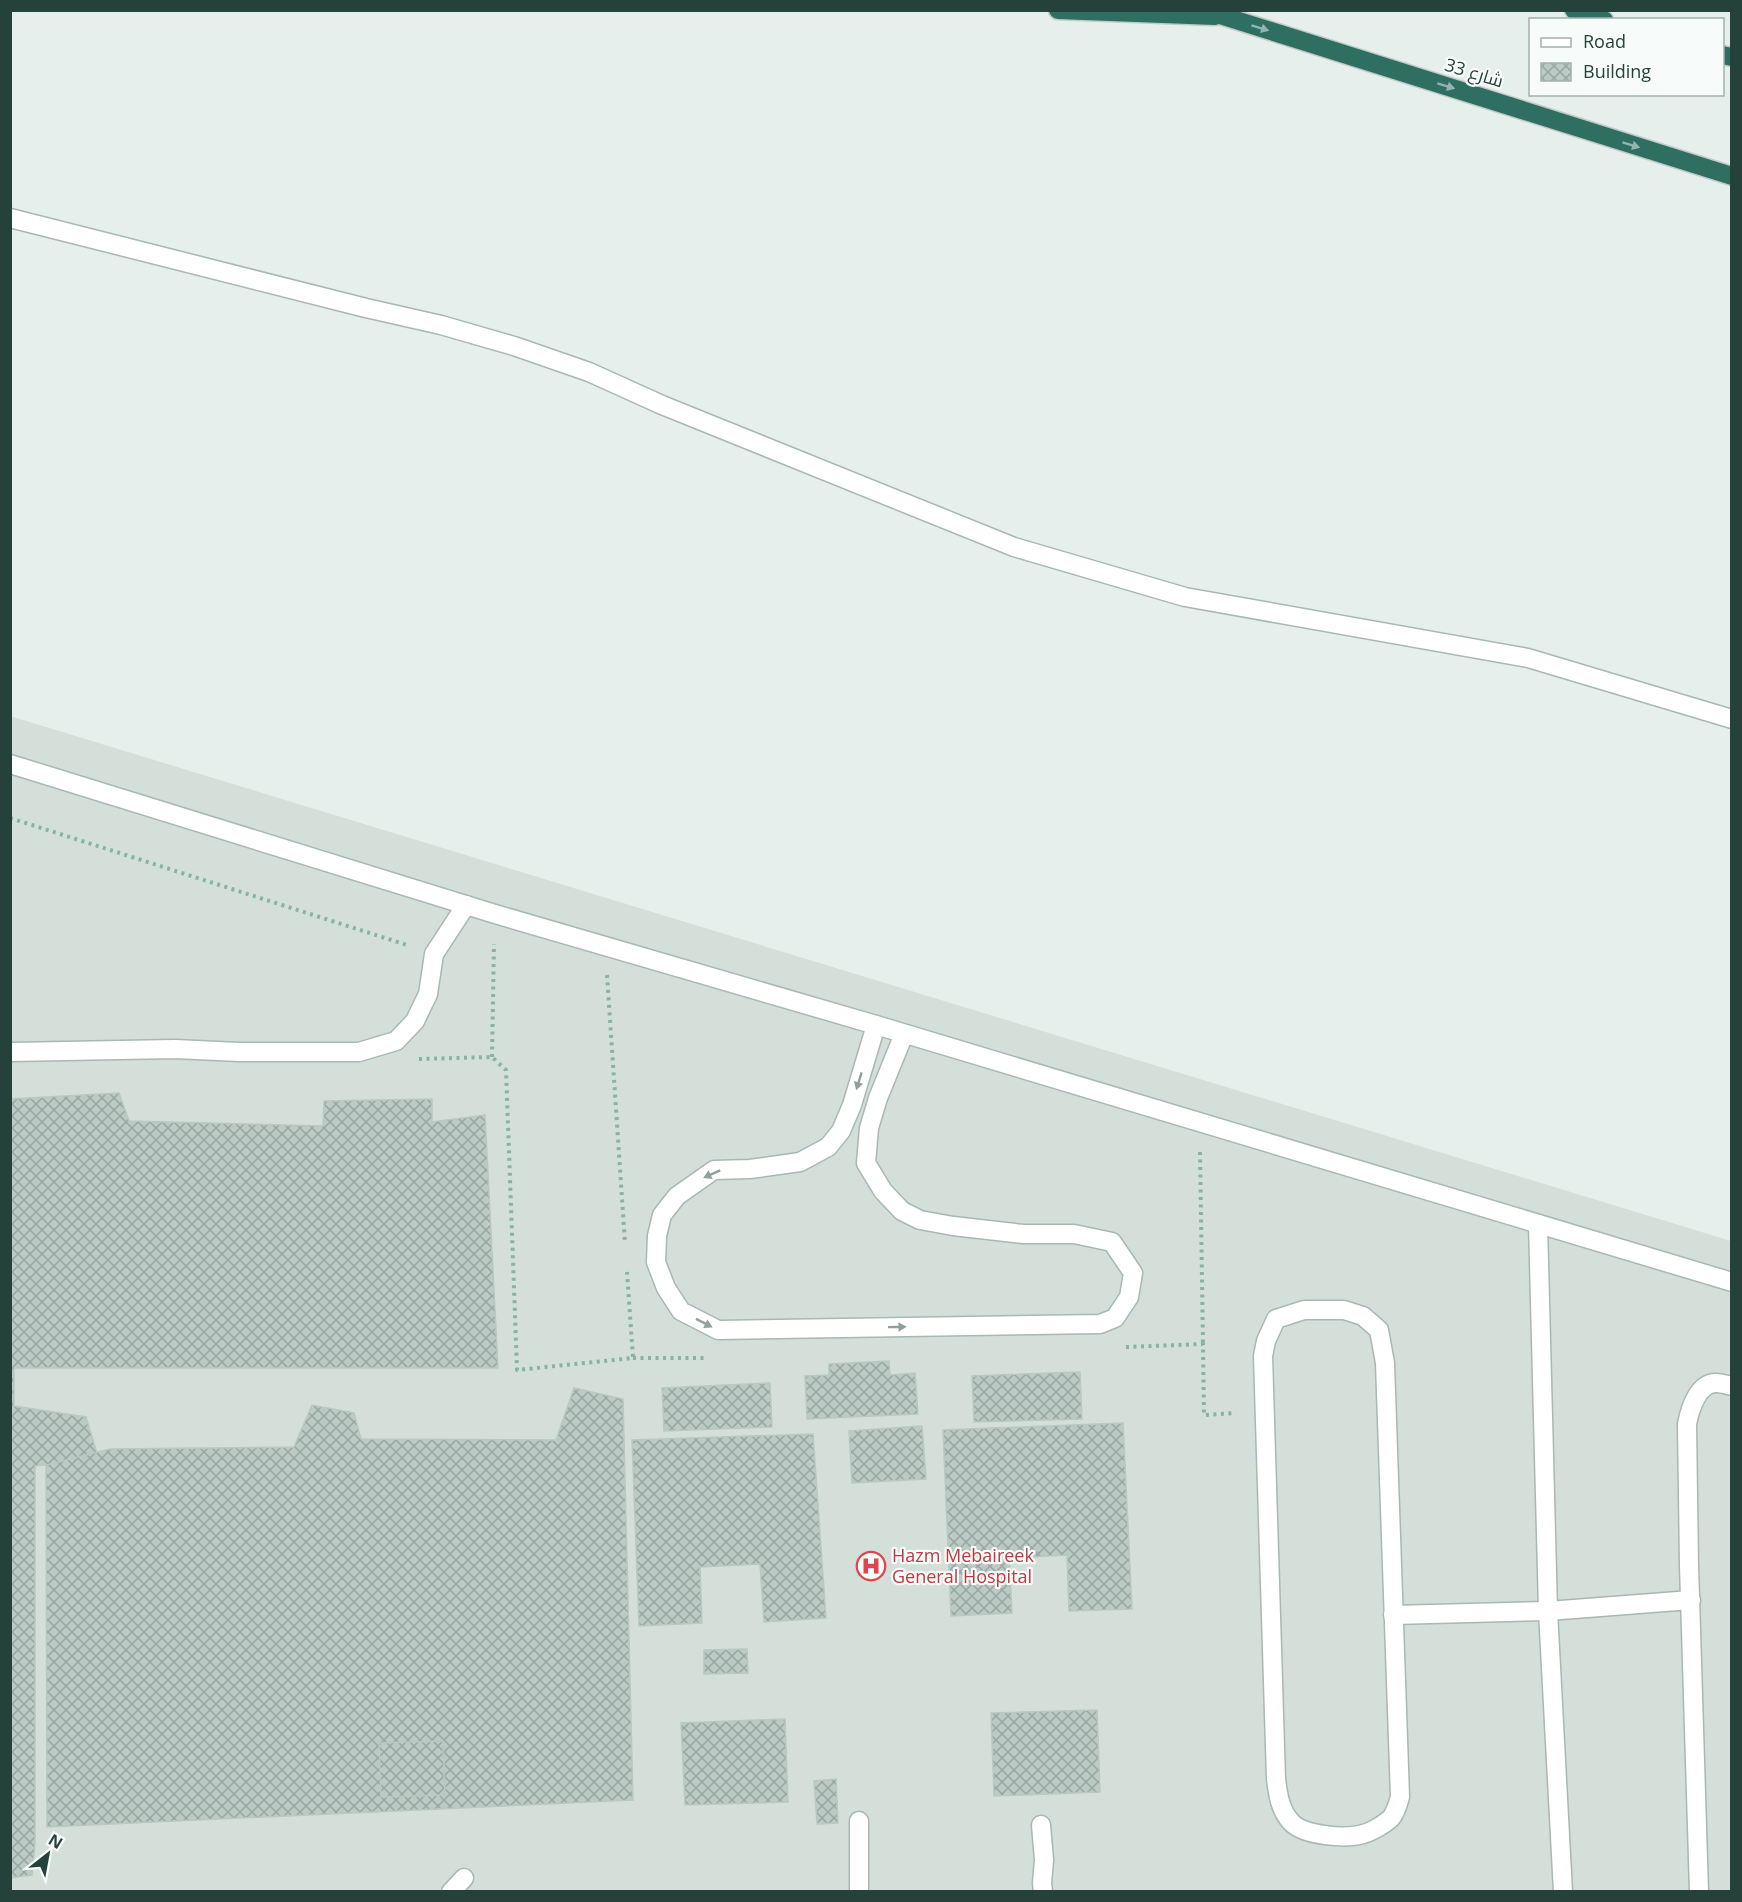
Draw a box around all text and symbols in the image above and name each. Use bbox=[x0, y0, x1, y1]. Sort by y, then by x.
legend bbox=[1529, 18, 1724, 96]
one-way arrow bbox=[1251, 24, 1269, 33]
text: Road bbox=[1583, 29, 1626, 53]
street label: شارع 33 bbox=[1442, 52, 1507, 93]
text: Building bbox=[1583, 59, 1651, 83]
one-way arrow bbox=[1437, 82, 1455, 91]
one-way arrow bbox=[1622, 141, 1640, 150]
one-way arrow bbox=[854, 1072, 863, 1090]
one-way arrow bbox=[703, 1169, 721, 1179]
one-way arrow bbox=[695, 1318, 712, 1328]
one-way arrow bbox=[888, 1322, 907, 1332]
place label: Hazm Mebaireek General Hospital bbox=[892, 1543, 1034, 1588]
hospital icon: Hazm Mebaireek General Hospital bbox=[855, 1550, 887, 1582]
north arrow bbox=[18, 1824, 78, 1884]
text: N bbox=[44, 1828, 67, 1854]

